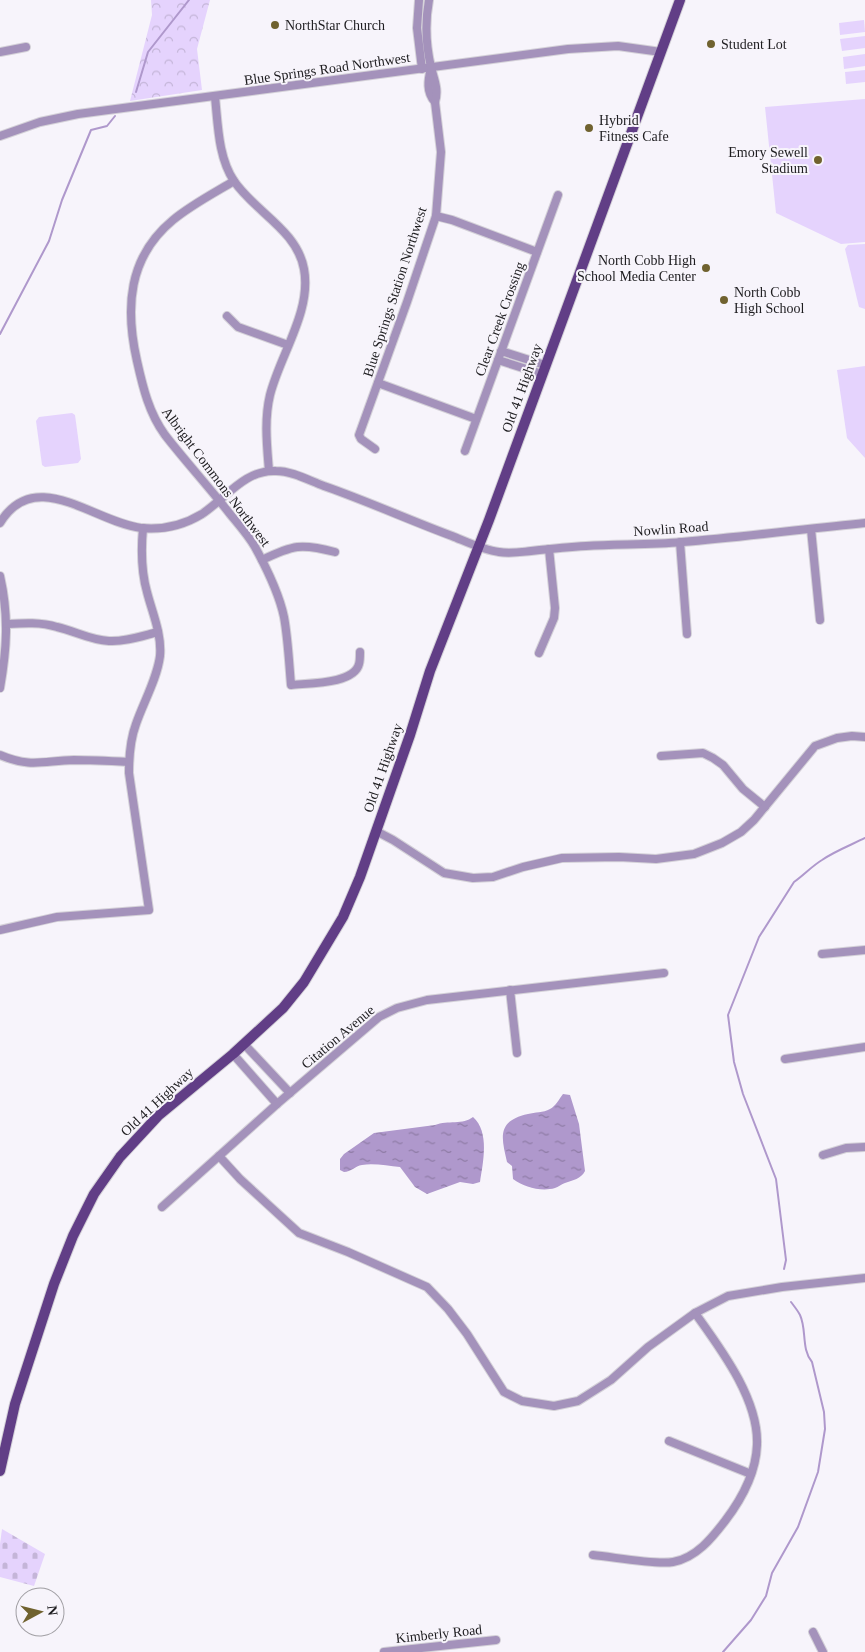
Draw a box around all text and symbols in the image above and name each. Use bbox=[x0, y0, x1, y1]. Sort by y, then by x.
place label: NorthStar Church bbox=[285, 18, 385, 33]
marker: NorthStar Church bbox=[269, 19, 281, 31]
place label: Student Lot bbox=[721, 37, 787, 52]
marker: Student Lot bbox=[705, 38, 717, 50]
street label: Blue Springs Road Northwest bbox=[243, 50, 411, 88]
place label: Hybrid Fitness Cafe bbox=[599, 113, 669, 144]
marker: Hybrid Fitness Cafe bbox=[583, 122, 595, 134]
place label: Emory Sewell Stadium bbox=[728, 145, 808, 176]
marker: Emory Sewell Stadium bbox=[812, 154, 824, 166]
street label: Blue Springs Station Northwest bbox=[360, 205, 430, 379]
place label: North Cobb High School Media Center bbox=[577, 253, 696, 284]
street label: Clear Creek Crossing bbox=[472, 260, 528, 378]
marker: North Cobb High School Media Center bbox=[700, 262, 712, 274]
place label: North Cobb High School bbox=[734, 285, 805, 316]
marker: North Cobb High School bbox=[718, 294, 730, 306]
street label: Old 41 Highway bbox=[499, 342, 545, 434]
street label: Albright Commons Northwest bbox=[159, 404, 273, 550]
street label: Nowlin Road bbox=[633, 519, 709, 539]
street label: Old 41 Highway bbox=[361, 721, 405, 815]
street label: Citation Avenue bbox=[299, 1002, 377, 1072]
street label: Old 41 Highway bbox=[118, 1065, 196, 1139]
north arrow bbox=[15, 1587, 65, 1637]
text: N bbox=[44, 1605, 60, 1616]
street label: Kimberly Road bbox=[395, 1622, 483, 1646]

